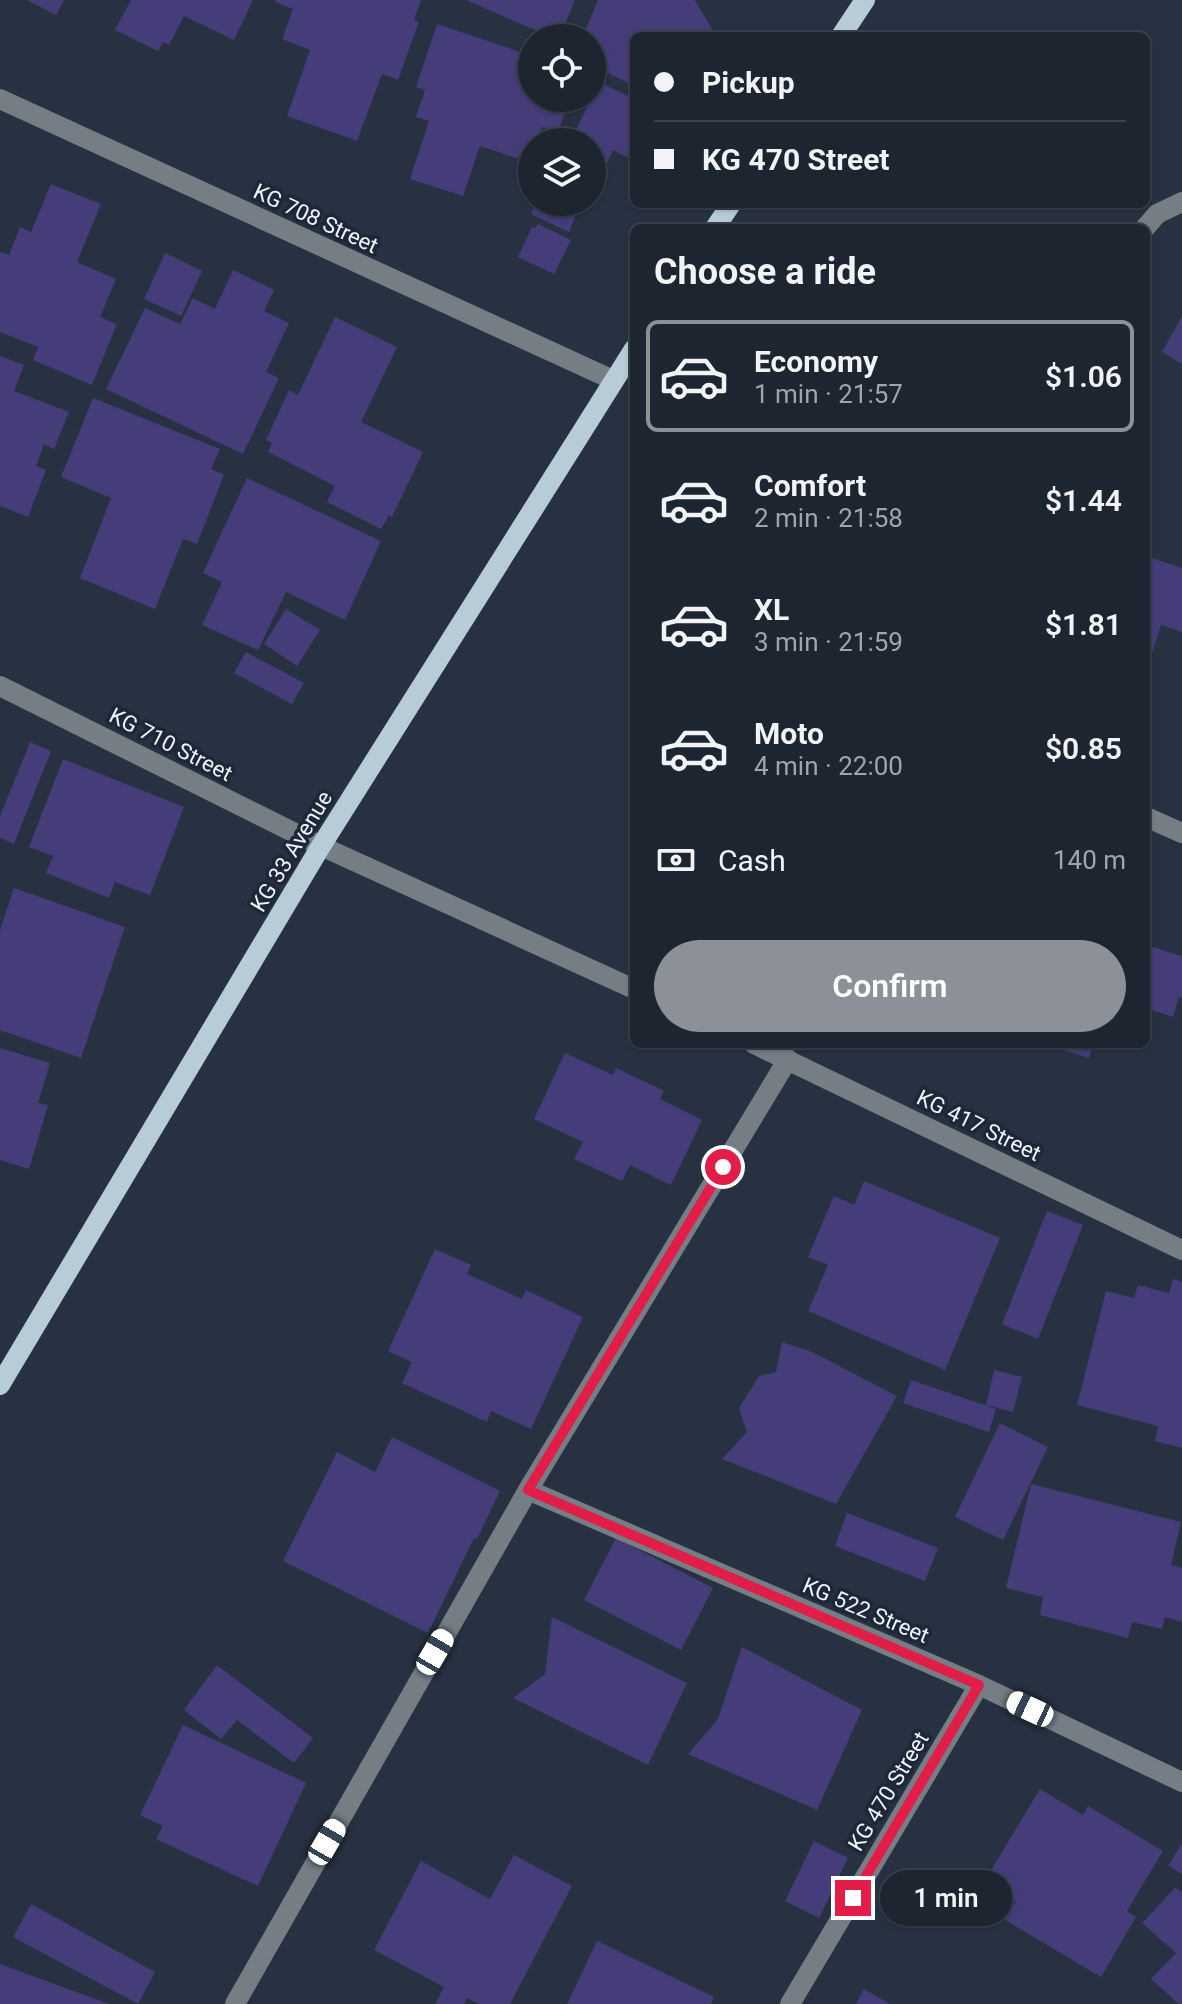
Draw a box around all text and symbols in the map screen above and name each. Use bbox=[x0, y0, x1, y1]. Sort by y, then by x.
map controls bbox=[518, 24, 606, 216]
button: locate bbox=[518, 24, 606, 112]
text: Pickup bbox=[702, 65, 795, 100]
button: layers bbox=[518, 128, 606, 216]
text: KG 470 Street bbox=[702, 142, 890, 177]
street label: KG 708 Street bbox=[250, 179, 382, 258]
text: Choose a ride bbox=[654, 251, 876, 293]
icon: car bbox=[658, 340, 730, 412]
text: Economy bbox=[754, 344, 878, 379]
text: $1.06 bbox=[1045, 359, 1122, 394]
text: 1 min · 21:57 bbox=[754, 379, 903, 409]
icon: car bbox=[658, 464, 730, 536]
text: Comfort bbox=[754, 468, 866, 503]
text: $1.44 bbox=[1045, 483, 1122, 518]
text: 2 min · 21:58 bbox=[754, 503, 903, 533]
icon: car bbox=[658, 588, 730, 660]
text: XL bbox=[754, 592, 789, 627]
text: $1.81 bbox=[1045, 607, 1122, 642]
text: 3 min · 21:59 bbox=[754, 627, 903, 657]
street label: KG 710 Street bbox=[105, 703, 236, 786]
icon: car bbox=[658, 712, 730, 784]
text: Moto bbox=[754, 716, 824, 751]
text: $0.85 bbox=[1045, 731, 1122, 766]
text: 4 min · 22:00 bbox=[754, 751, 903, 781]
street label: KG 33 Avenue bbox=[246, 787, 337, 916]
icon: cash bbox=[654, 838, 698, 882]
text: Cash bbox=[718, 843, 786, 878]
text: 140 m bbox=[1053, 845, 1126, 875]
button: Confirm bbox=[654, 940, 1126, 1032]
street label: KG 417 Street bbox=[913, 1085, 1045, 1166]
route start bbox=[705, 1149, 741, 1185]
street label: KG 522 Street bbox=[799, 1573, 933, 1648]
car bbox=[413, 1625, 457, 1679]
car bbox=[1003, 1688, 1057, 1730]
street label: KG 470 Street bbox=[843, 1727, 934, 1855]
car bbox=[305, 1815, 349, 1869]
callout: 1 min bbox=[881, 1870, 1013, 1926]
route end bbox=[835, 1880, 871, 1916]
text: 1 min bbox=[913, 1883, 979, 1913]

